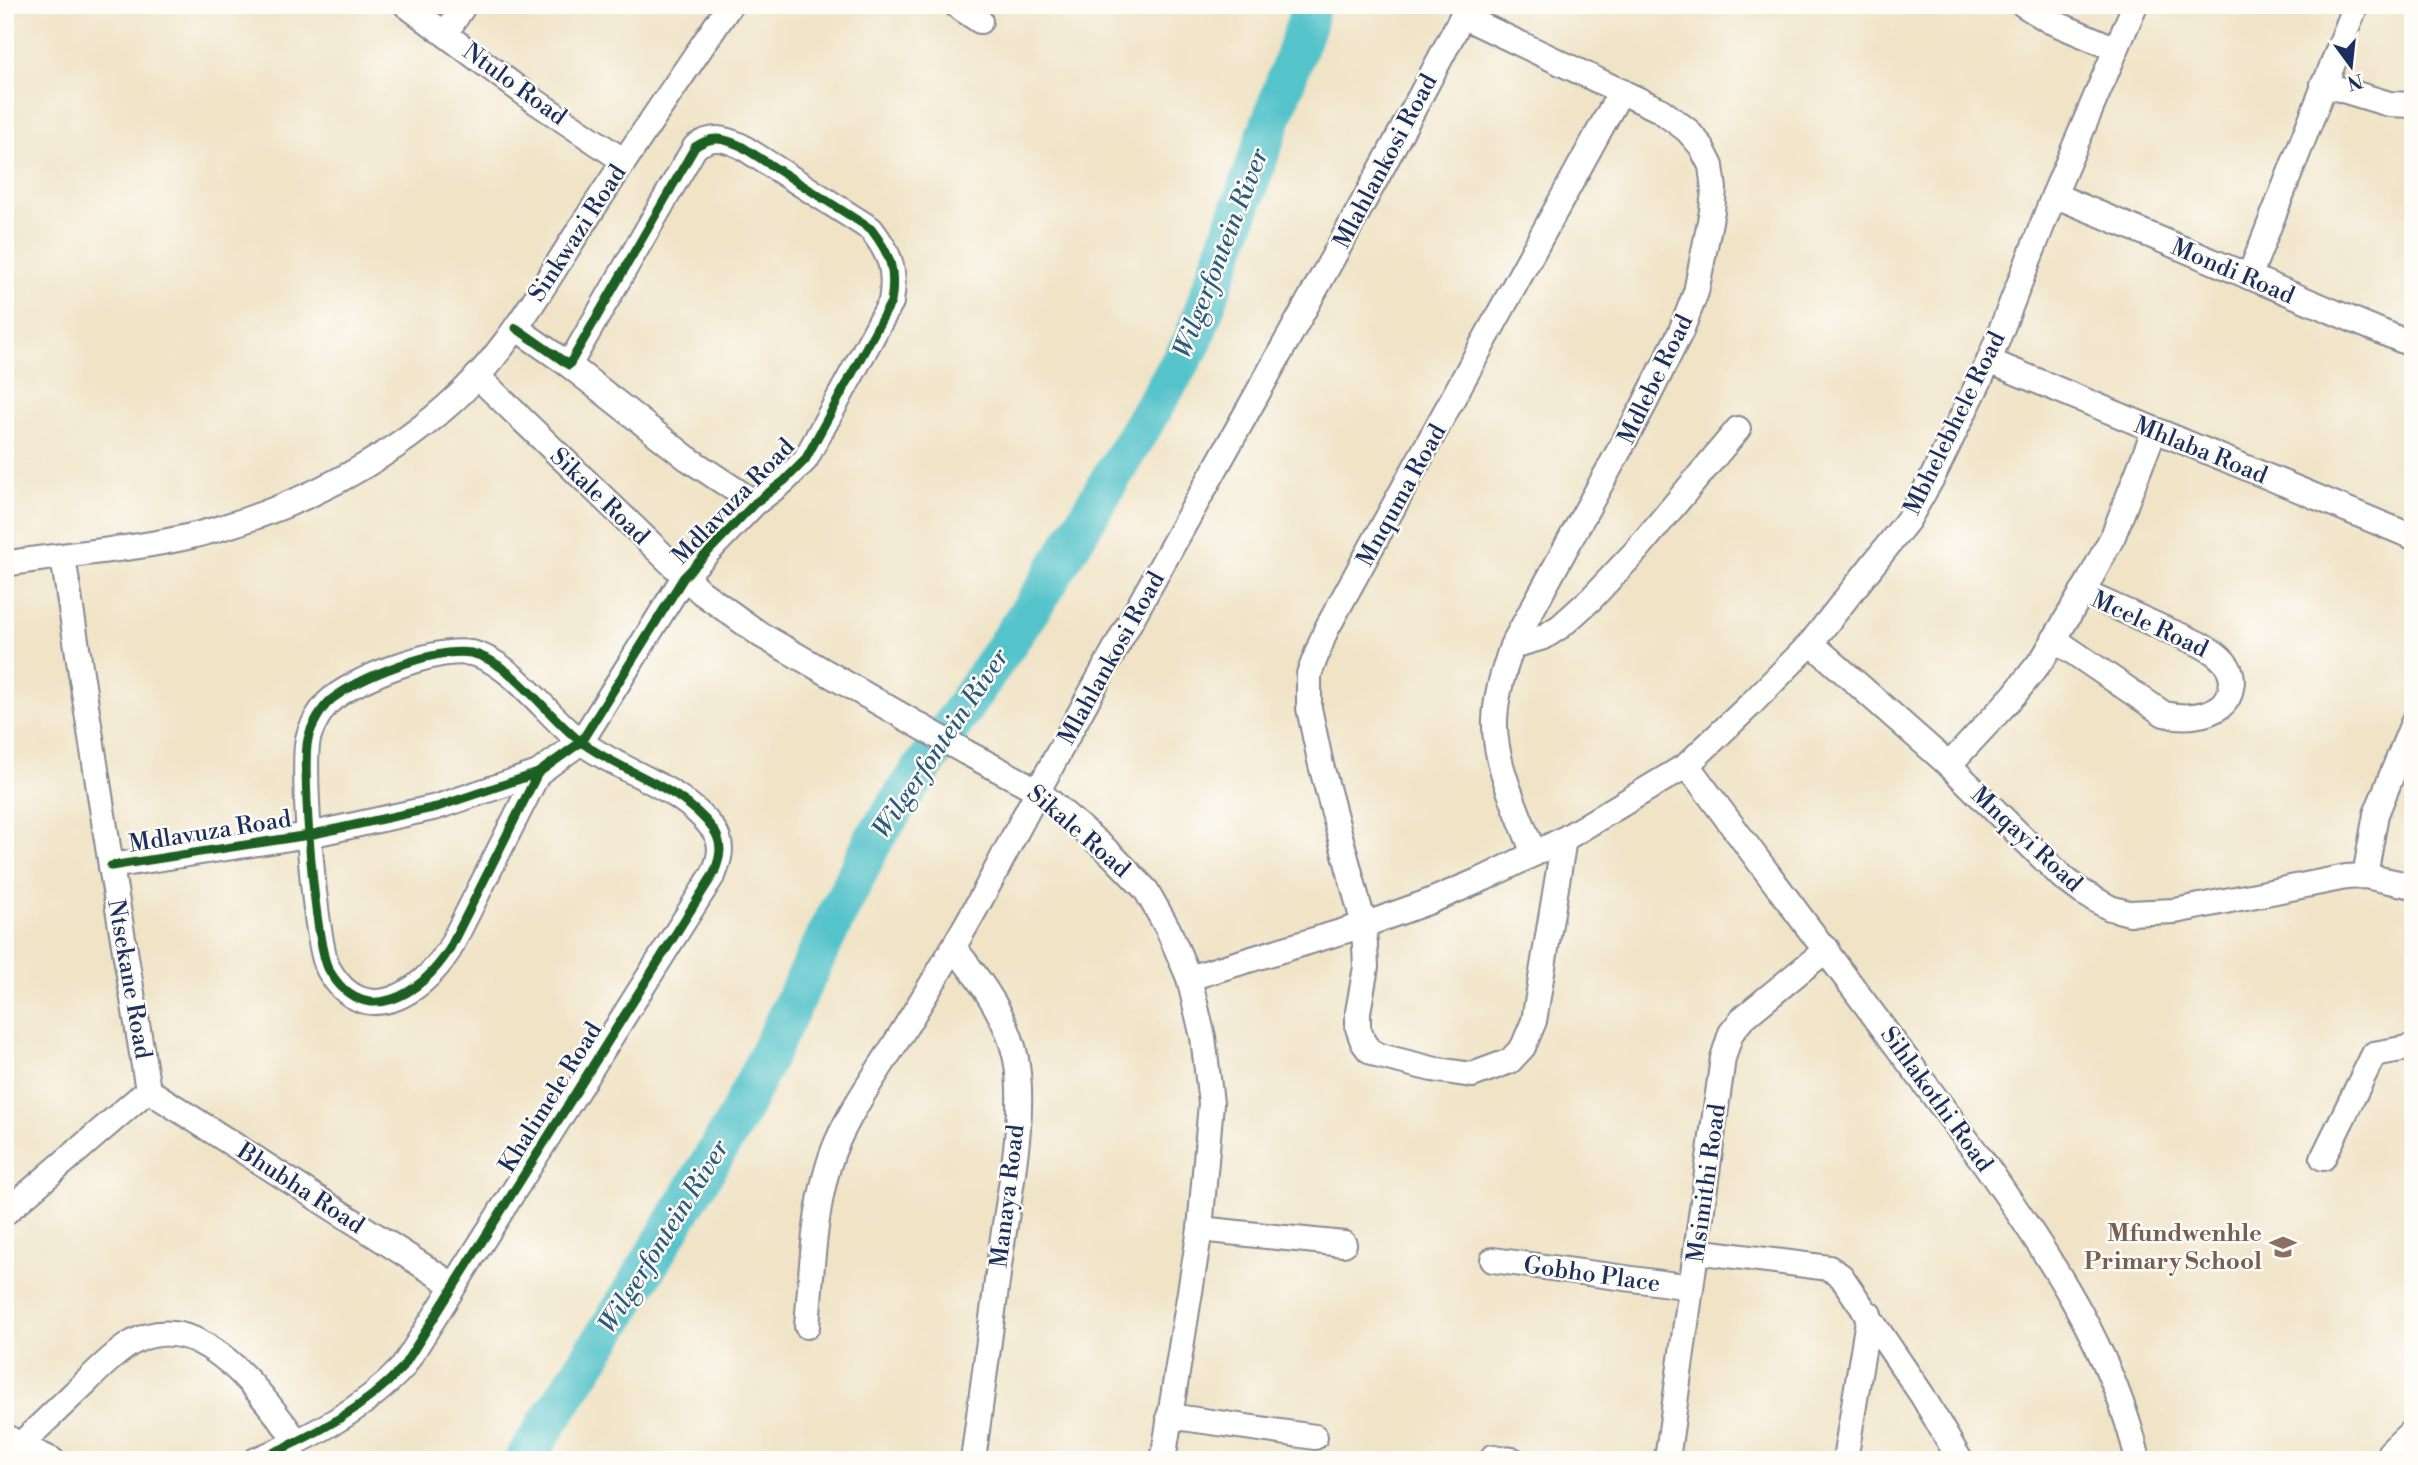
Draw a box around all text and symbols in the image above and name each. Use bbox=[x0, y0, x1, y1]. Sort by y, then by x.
north arrow bbox=[2316, 32, 2386, 102]
street label: Ntulo Road bbox=[457, 37, 573, 133]
text: N bbox=[2345, 68, 2366, 95]
street label: Mlahlankosi Road bbox=[1327, 69, 1445, 254]
water label: Wilgerfontein River bbox=[1166, 143, 1276, 363]
street label: Sinkwazi Road bbox=[522, 159, 633, 308]
street label: Mondi Road bbox=[2166, 232, 2299, 311]
street label: Mdlebe Road bbox=[1612, 309, 1700, 449]
street label: Mbhelebhele Road bbox=[1897, 326, 2012, 520]
street label: Mhlaba Road bbox=[2130, 411, 2272, 491]
street label: Mnquma Road bbox=[1351, 419, 1453, 572]
street label: Mdlavuza Road bbox=[666, 432, 802, 571]
street label: Sikale Road bbox=[543, 442, 656, 552]
street label: Mlahlankosi Road bbox=[1052, 566, 1172, 750]
street label: Mcele Road bbox=[2086, 585, 2213, 665]
water label: Wilgerfontein River bbox=[866, 642, 1017, 844]
street label: Sikale Road bbox=[1021, 779, 1136, 885]
street label: Mnqayi Road bbox=[1964, 780, 2089, 899]
street label: Mdlavuza Road bbox=[127, 804, 294, 860]
street label: Ntsekane Road bbox=[100, 897, 158, 1062]
street label: Khalimele Road bbox=[493, 1016, 609, 1178]
street label: Sihlakothi Road bbox=[1873, 1021, 1999, 1178]
street label: Msimithi Road bbox=[1681, 1102, 1733, 1264]
street label: Manaya Road bbox=[984, 1123, 1032, 1269]
water label: Wilgerfontein River bbox=[592, 1133, 737, 1339]
street label: Bhubha Road bbox=[230, 1136, 370, 1241]
place label: Mfundwenhle Primary School bbox=[2084, 1219, 2262, 1277]
school or university icon: Mfundwenhle Primary School bbox=[2268, 1232, 2298, 1262]
street label: Gobho Place bbox=[1522, 1251, 1662, 1299]

